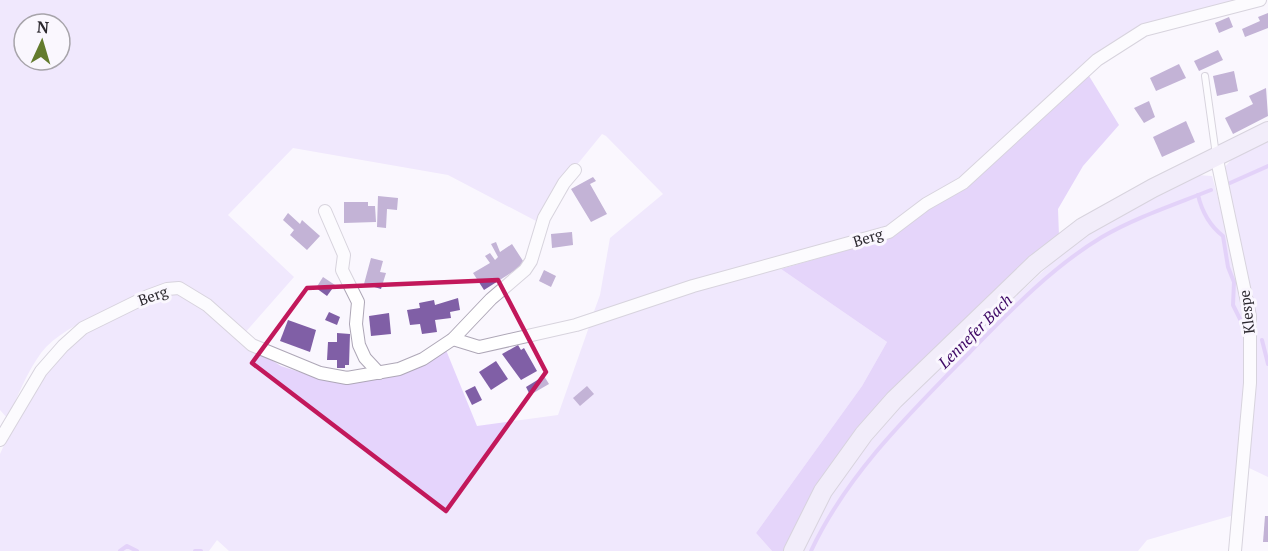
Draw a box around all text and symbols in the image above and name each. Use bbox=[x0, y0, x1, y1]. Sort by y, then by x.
north arrow bbox=[12, 12, 72, 72]
text: N bbox=[36, 16, 50, 38]
street label: Berg bbox=[850, 223, 886, 251]
street label: Berg bbox=[135, 280, 171, 310]
water label: Lennefer Bach bbox=[932, 289, 1017, 374]
street label: Klespe bbox=[1233, 289, 1259, 335]

